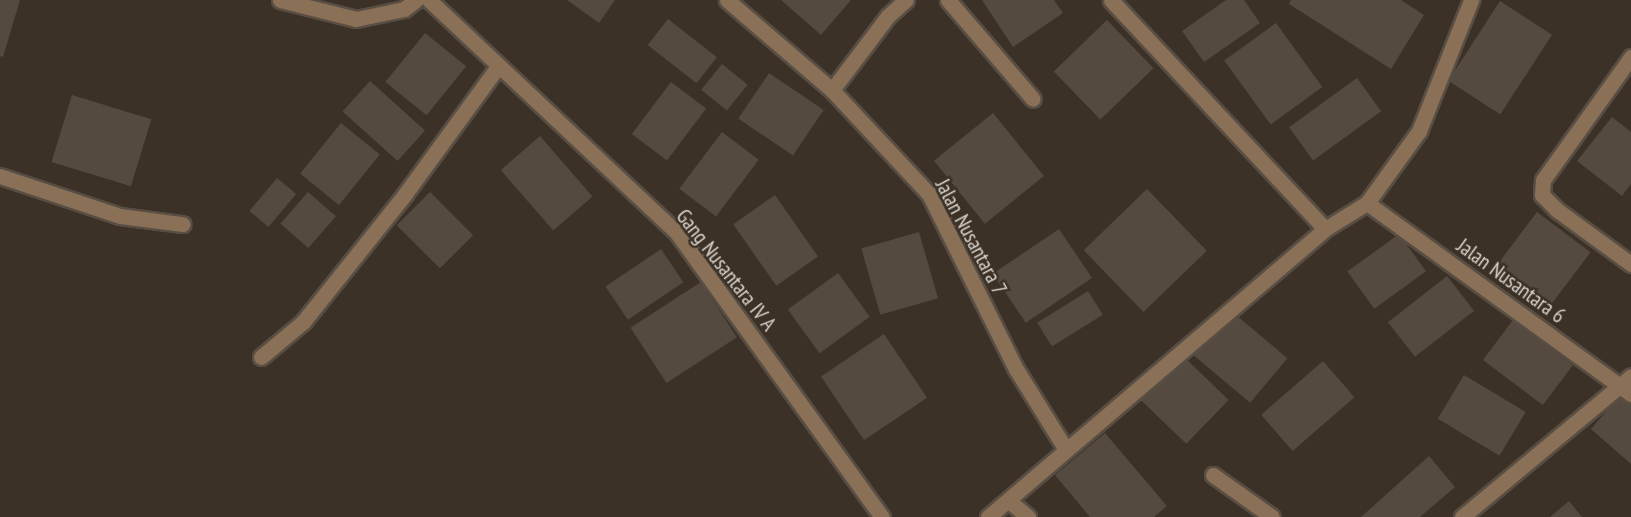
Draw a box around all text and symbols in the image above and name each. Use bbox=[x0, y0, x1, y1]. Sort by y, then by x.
street label: Jalan Nusantara 7 bbox=[930, 175, 1012, 299]
street label: Gang Nusantara IV A bbox=[670, 204, 782, 336]
street label: Jalan Nusantara 6 bbox=[1452, 233, 1570, 329]

